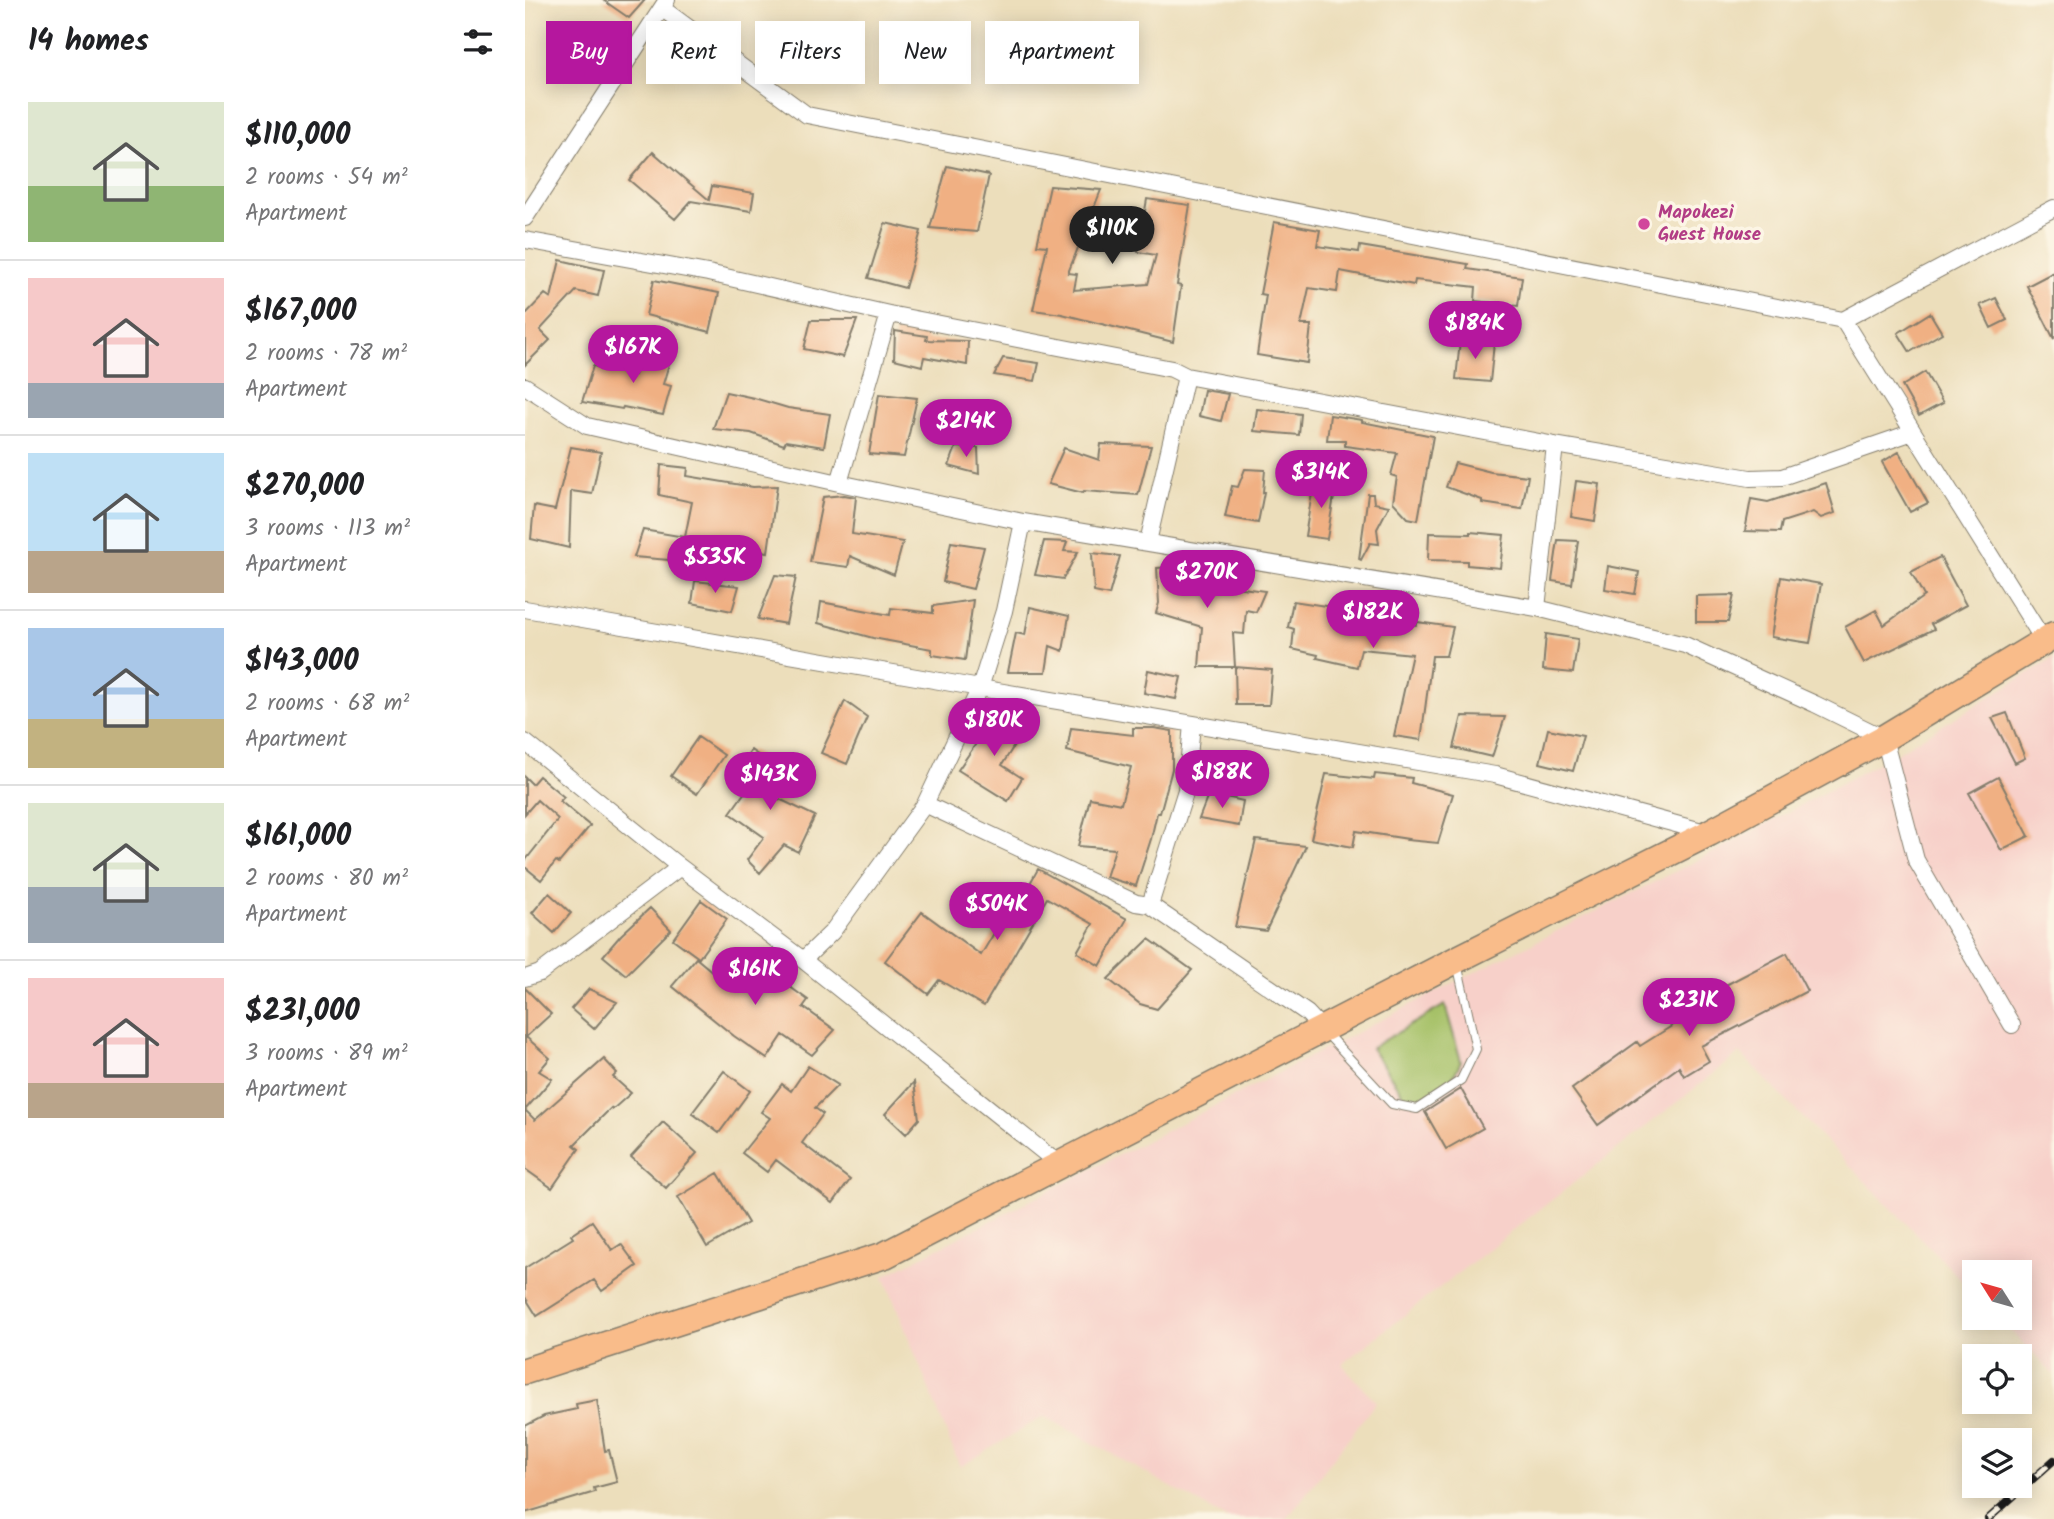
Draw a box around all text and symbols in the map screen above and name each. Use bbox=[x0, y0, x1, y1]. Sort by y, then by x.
text: 14 homes bbox=[28, 18, 149, 66]
chip: Buy bbox=[546, 21, 632, 84]
chip: Rent bbox=[646, 21, 741, 84]
chip: Filters bbox=[755, 21, 865, 84]
chip: New bbox=[879, 21, 971, 84]
chip: Apartment bbox=[985, 21, 1139, 84]
icon: filters bbox=[459, 23, 497, 61]
text: $110,000 bbox=[245, 112, 350, 160]
icon: home bbox=[84, 130, 168, 214]
text: 2 rooms · 54 m² bbox=[245, 160, 408, 196]
text: Apartment bbox=[245, 196, 347, 232]
place label: Mapokezi Guest House bbox=[1658, 198, 1761, 250]
pin: $110K bbox=[1063, 206, 1161, 266]
text: $110K bbox=[1085, 211, 1139, 247]
marker: Mapokezi Guest House bbox=[1636, 216, 1652, 232]
text: $167,000 bbox=[245, 288, 356, 336]
pin: $184K bbox=[1426, 302, 1524, 361]
icon: home bbox=[84, 306, 168, 390]
text: $184K bbox=[1445, 306, 1505, 342]
pin: $167K bbox=[584, 326, 682, 385]
text: $167K bbox=[604, 330, 662, 366]
text: 2 rooms · 78 m² bbox=[245, 336, 407, 372]
text: Apartment bbox=[245, 372, 347, 408]
pin: $214K bbox=[917, 400, 1015, 459]
text: $214K bbox=[936, 404, 996, 440]
pin: $314K bbox=[1272, 450, 1370, 510]
text: $314K bbox=[1291, 455, 1351, 491]
text: $270,000 bbox=[245, 463, 364, 511]
icon: home bbox=[84, 481, 168, 565]
text: 3 rooms · 113 m² bbox=[245, 511, 410, 547]
pin: $535K bbox=[666, 536, 764, 595]
text: $535K bbox=[683, 540, 747, 576]
text: Apartment bbox=[245, 547, 347, 583]
pin: $270K bbox=[1158, 550, 1256, 610]
text: $270K bbox=[1175, 555, 1239, 591]
pin: $182K bbox=[1324, 590, 1422, 650]
text: $182K bbox=[1342, 595, 1404, 631]
text: $143,000 bbox=[245, 638, 359, 686]
icon: home bbox=[84, 656, 168, 740]
text: 2 rooms · 68 m² bbox=[245, 686, 409, 722]
pin: $180K bbox=[945, 698, 1043, 758]
text: $180K bbox=[964, 703, 1024, 739]
text: Apartment bbox=[245, 722, 347, 758]
pin: $188K bbox=[1173, 750, 1271, 810]
pin: $143K bbox=[721, 752, 819, 812]
text: $188K bbox=[1191, 755, 1253, 791]
text: $143K bbox=[740, 757, 800, 793]
text: $161,000 bbox=[245, 813, 351, 861]
icon: home bbox=[84, 831, 168, 915]
text: 2 rooms · 80 m² bbox=[245, 861, 408, 897]
pin: $504K bbox=[948, 883, 1046, 942]
text: $504K bbox=[965, 887, 1029, 923]
text: Apartment bbox=[245, 897, 347, 933]
pin: $161K bbox=[706, 948, 804, 1007]
text: $161K bbox=[728, 952, 782, 988]
pin: $231K bbox=[1640, 978, 1738, 1038]
text: $231K bbox=[1659, 983, 1719, 1019]
text: $231,000 bbox=[245, 988, 360, 1036]
icon: home bbox=[84, 1006, 168, 1090]
text: 3 rooms · 89 m² bbox=[245, 1036, 408, 1072]
text: Apartment bbox=[245, 1072, 347, 1108]
north arrow bbox=[1962, 1260, 2032, 1330]
map controls bbox=[1962, 1260, 2032, 1498]
button: locate bbox=[1962, 1344, 2032, 1414]
button: layers bbox=[1962, 1428, 2032, 1498]

